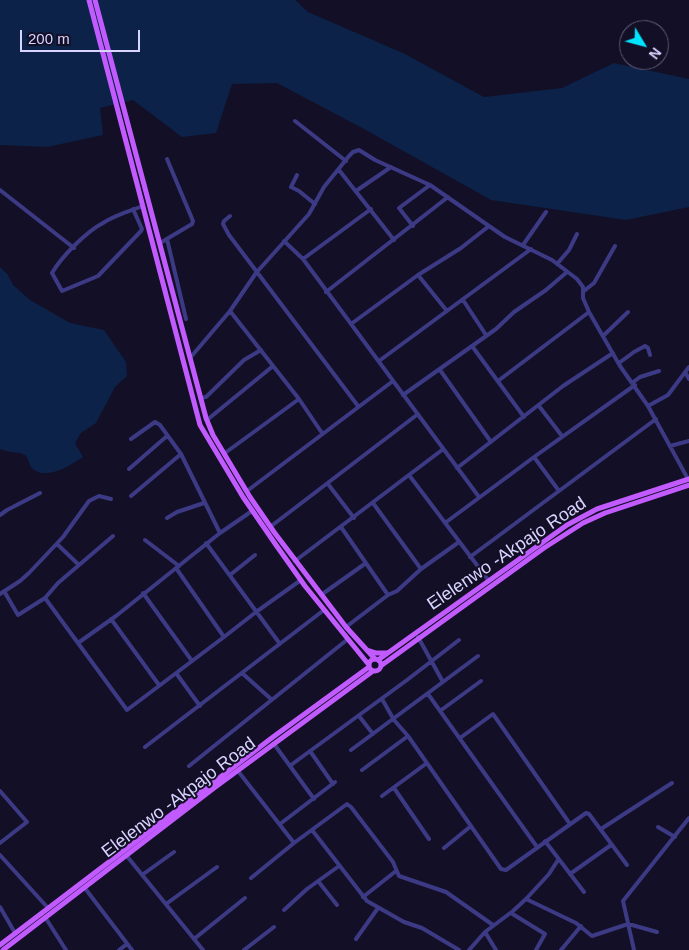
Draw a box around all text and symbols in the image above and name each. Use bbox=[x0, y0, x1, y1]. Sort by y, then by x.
scale bar bbox=[22, 20, 142, 52]
north arrow bbox=[619, 20, 669, 70]
text: 200 m bbox=[28, 30, 70, 47]
text: N bbox=[646, 45, 665, 62]
street label: Elelenwo -Akpajo Road bbox=[423, 493, 591, 615]
street label: Elelenwo -Akpajo Road bbox=[98, 733, 260, 863]

